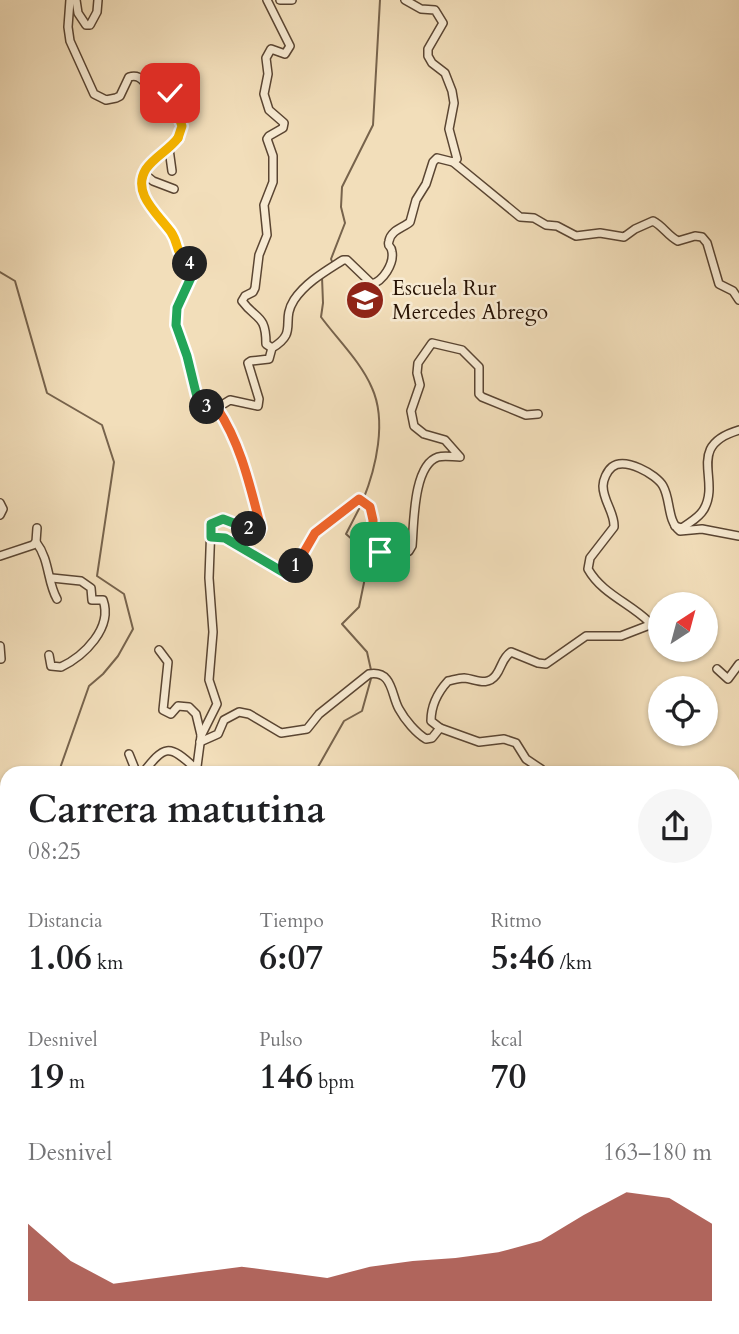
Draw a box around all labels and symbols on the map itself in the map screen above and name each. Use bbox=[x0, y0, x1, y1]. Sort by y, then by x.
pin bbox=[140, 63, 200, 123]
pin: 4 bbox=[172, 246, 208, 282]
place label: Escuela Rur Mercedes Abrego bbox=[392, 274, 548, 327]
school or university icon: Escuela Rur Mercedes Abrego bbox=[344, 279, 386, 321]
pin: 3 bbox=[190, 390, 224, 424]
pin: 2 bbox=[232, 512, 266, 546]
pin bbox=[350, 522, 410, 582]
pin: 1 bbox=[278, 548, 314, 584]
north arrow bbox=[648, 592, 718, 662]

